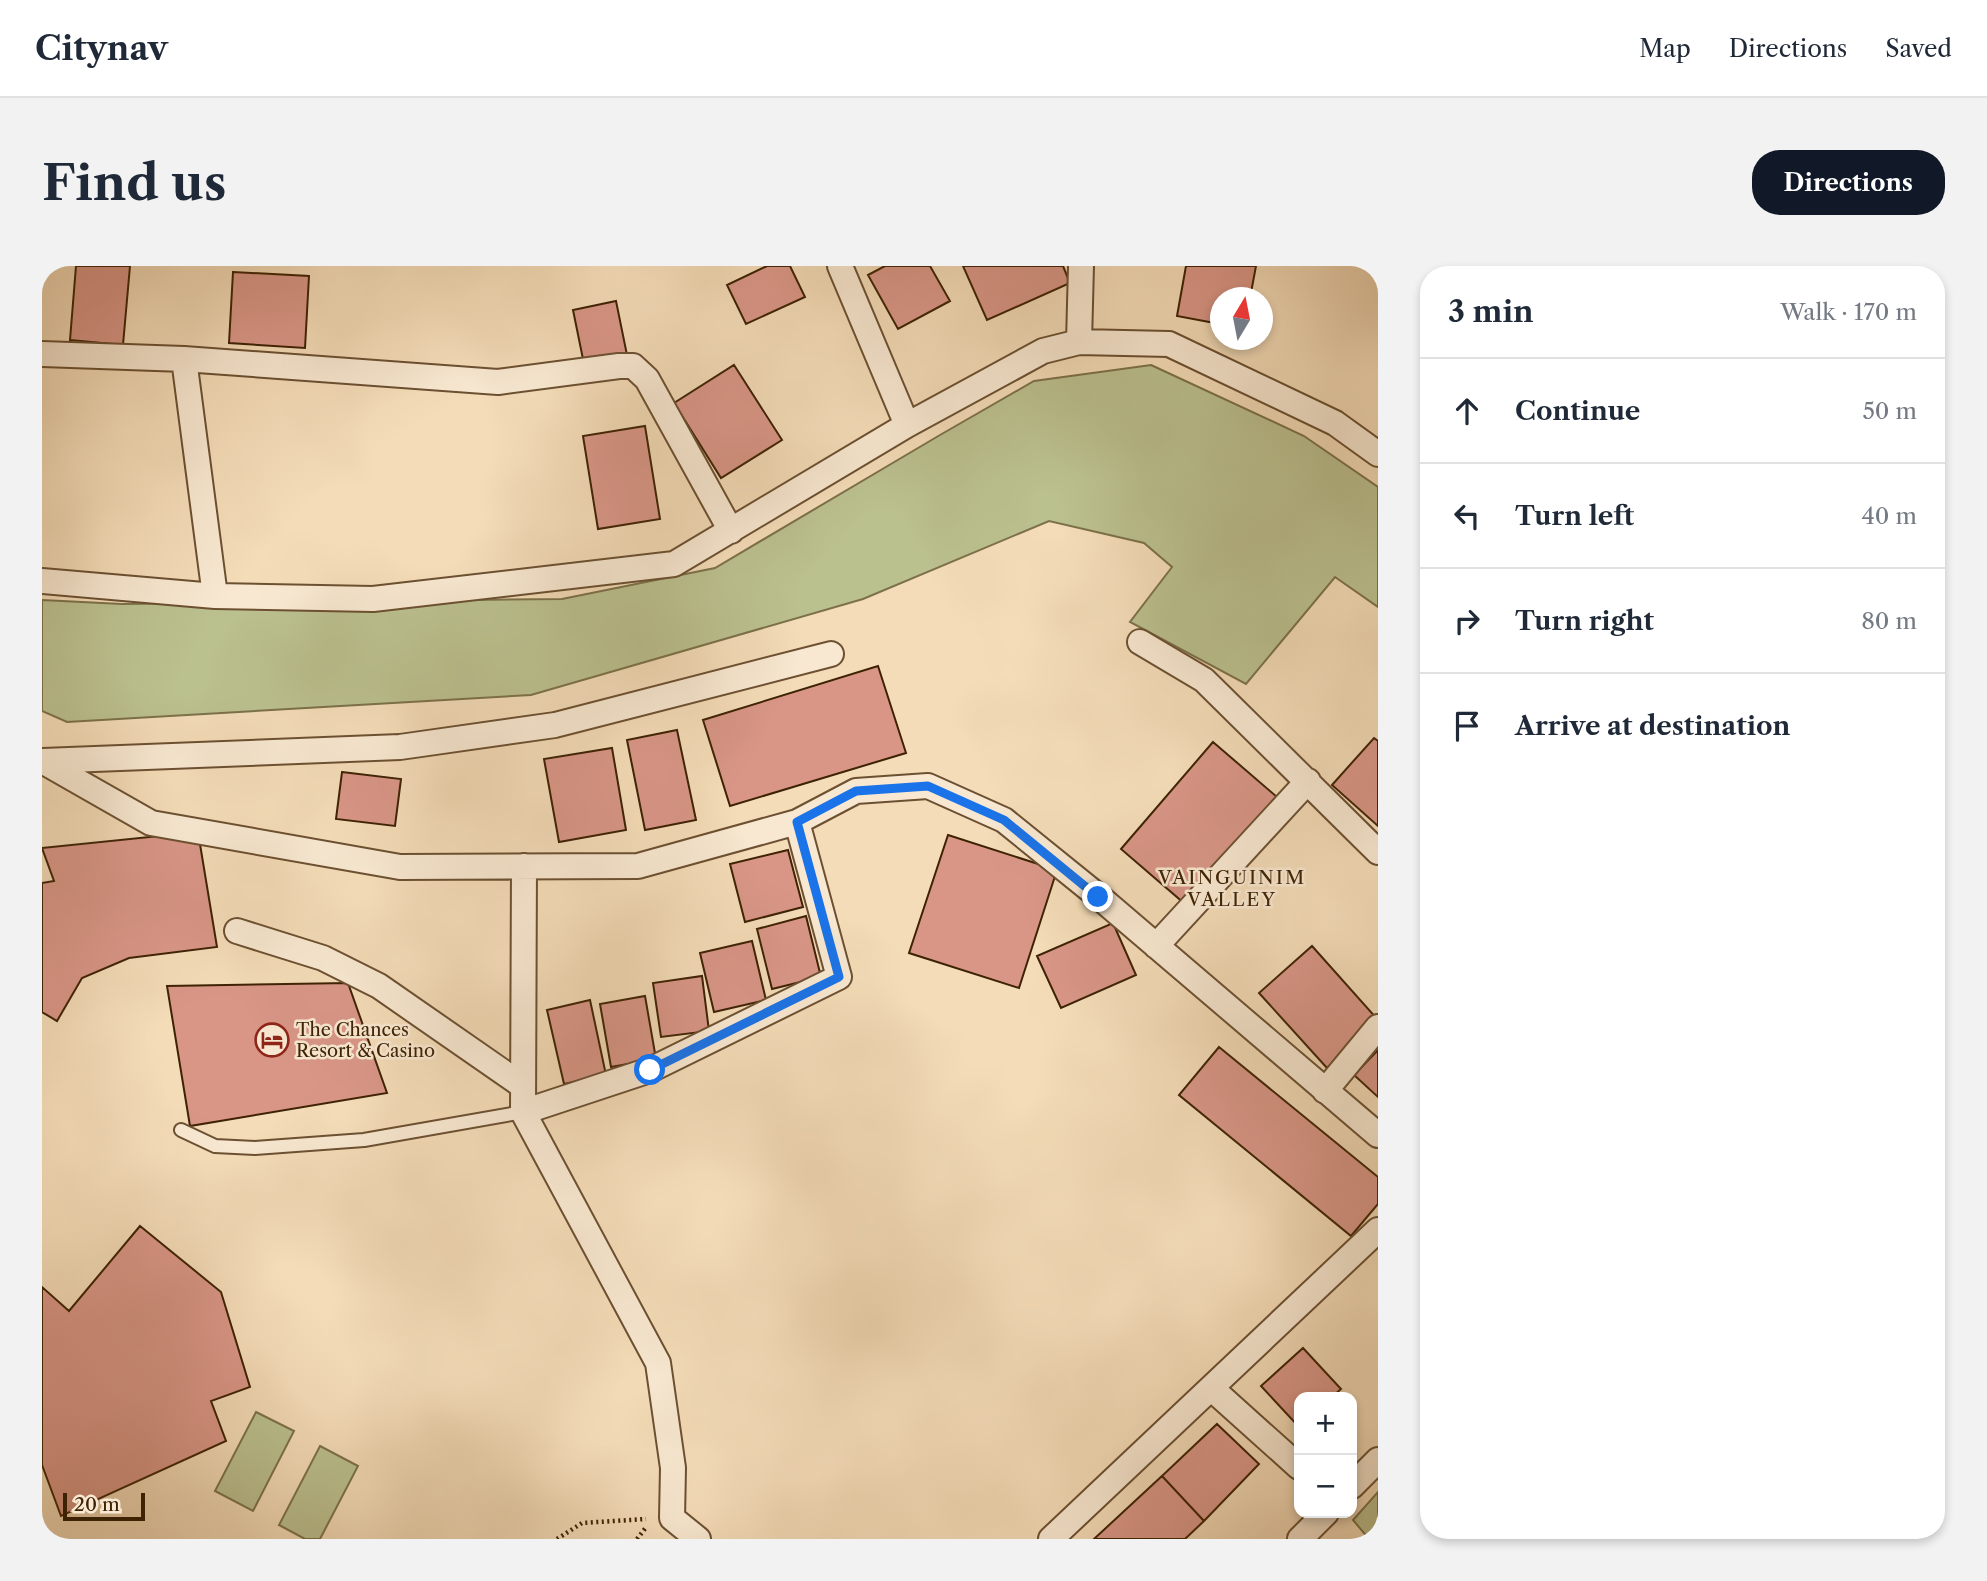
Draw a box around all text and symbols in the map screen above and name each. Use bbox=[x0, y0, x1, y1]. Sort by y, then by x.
text: Citynav bbox=[35, 28, 168, 69]
text: Map bbox=[1639, 34, 1691, 63]
text: Directions bbox=[1729, 34, 1847, 63]
text: Saved bbox=[1885, 34, 1952, 63]
button: Directions bbox=[1752, 150, 1945, 215]
text: Find us bbox=[42, 152, 226, 213]
north arrow bbox=[1210, 287, 1273, 350]
text: 3 min bbox=[1448, 293, 1534, 330]
text: Walk · 170 m bbox=[1780, 298, 1917, 326]
icon: ahead bbox=[1448, 392, 1486, 430]
text: Continue bbox=[1515, 395, 1640, 427]
text: 50 m bbox=[1862, 397, 1917, 425]
icon: left bbox=[1448, 497, 1486, 535]
text: Turn left bbox=[1515, 500, 1634, 532]
text: 40 m bbox=[1862, 502, 1917, 530]
icon: right bbox=[1448, 602, 1486, 640]
text: Turn right bbox=[1515, 605, 1654, 637]
text: 80 m bbox=[1861, 607, 1917, 635]
icon: arrive bbox=[1448, 707, 1486, 745]
text: Arrive at destination bbox=[1515, 710, 1790, 742]
district label: VAINGUINIM VALLEY bbox=[1157, 866, 1306, 911]
route end bbox=[1082, 881, 1113, 912]
place label: The Chances Resort & Casino bbox=[296, 1019, 435, 1062]
hotel icon: The Chances Resort & Casino bbox=[253, 1021, 291, 1059]
route start bbox=[634, 1054, 665, 1085]
map controls bbox=[1294, 1392, 1357, 1518]
button: + bbox=[1294, 1392, 1357, 1455]
button: − bbox=[1294, 1455, 1357, 1518]
scale bar bbox=[63, 1490, 145, 1522]
text: 20 m bbox=[74, 1493, 120, 1516]

